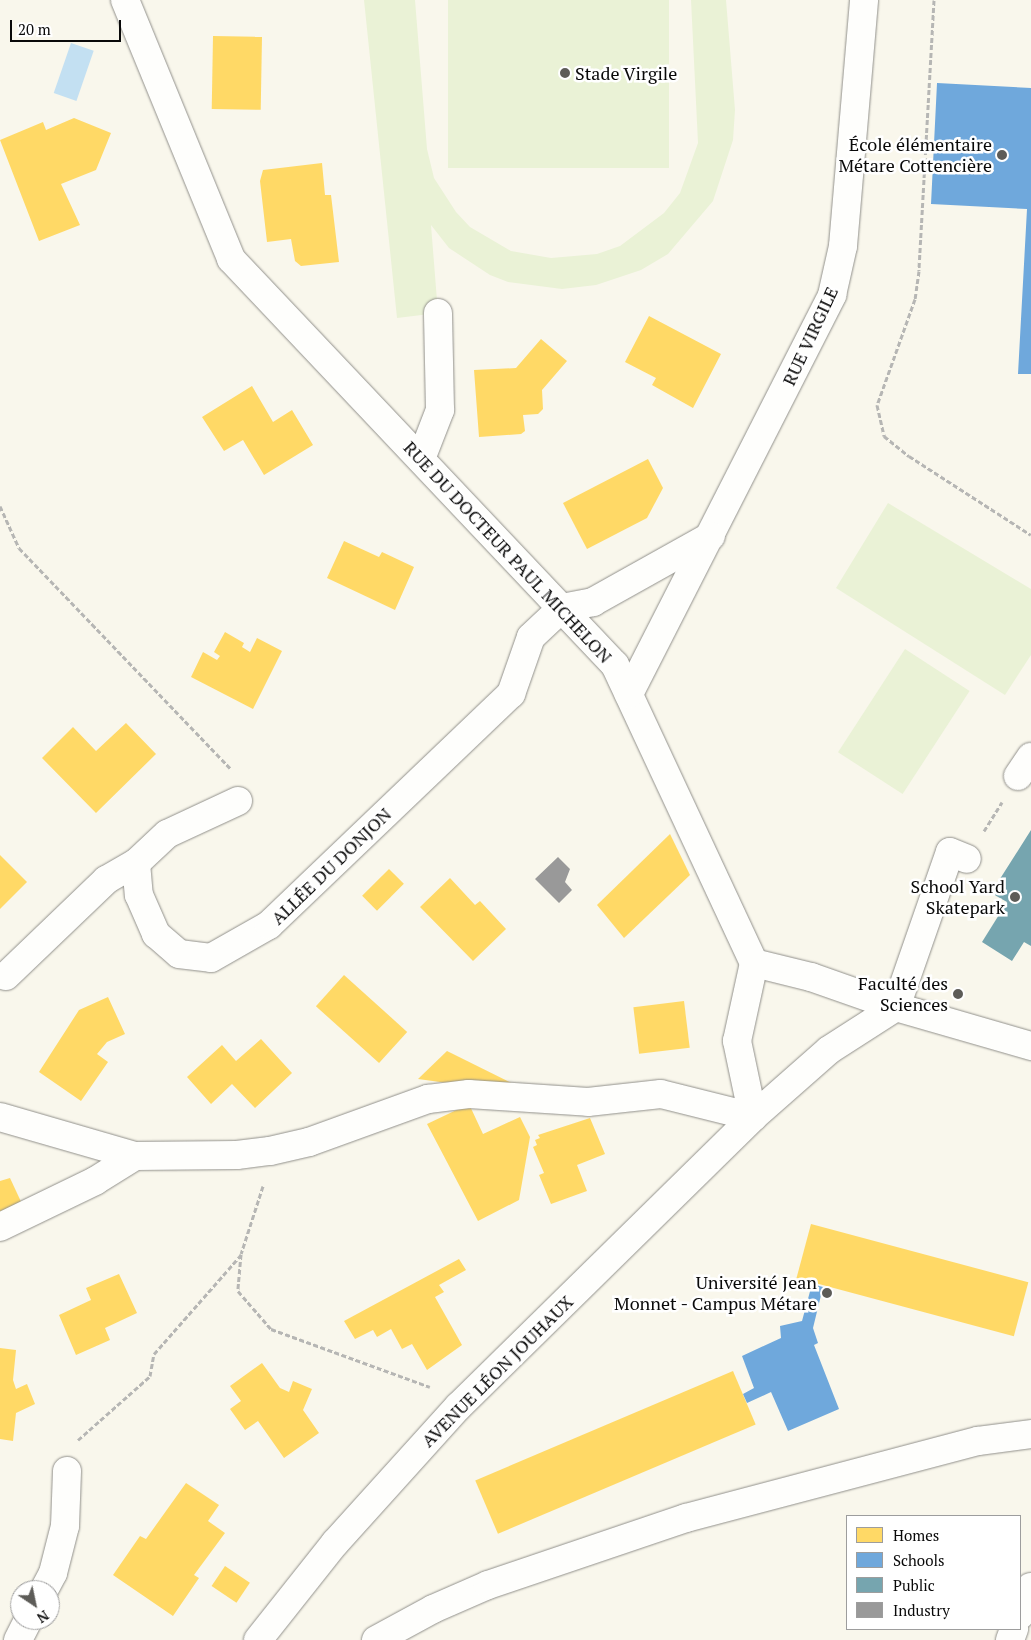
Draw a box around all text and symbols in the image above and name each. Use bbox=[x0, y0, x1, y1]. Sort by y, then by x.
scale bar bbox=[12, 10, 124, 42]
text: 20 m bbox=[18, 19, 51, 39]
place label: Stade Virgile bbox=[575, 62, 678, 84]
marker: Stade Virgile bbox=[559, 67, 571, 79]
place label: École élémentaire Métare Cottencière bbox=[838, 134, 992, 176]
marker: École élémentaire Métare Cottencière bbox=[996, 149, 1008, 161]
street label: RUE VIRGILE bbox=[778, 283, 842, 389]
street label: RUE DU DOCTEUR PAUL MICHELON bbox=[399, 437, 617, 667]
street label: ALLÉE DU DONJON bbox=[267, 803, 395, 929]
place label: School Yard Skatepark bbox=[911, 876, 1005, 919]
marker: School Yard Skatepark bbox=[1009, 891, 1021, 903]
place label: Faculté des Sciences bbox=[858, 973, 948, 1016]
marker: Faculté des Sciences bbox=[952, 988, 964, 1000]
place label: Université Jean Monnet - Campus Métare bbox=[613, 1272, 817, 1315]
marker: Université Jean Monnet - Campus Métare bbox=[821, 1287, 833, 1299]
street label: AVENUE LÉON JOUHAUX bbox=[417, 1291, 577, 1451]
legend bbox=[846, 1515, 1021, 1630]
text: Homes bbox=[893, 1525, 939, 1545]
text: Schools bbox=[893, 1550, 944, 1570]
text: Public bbox=[893, 1575, 935, 1595]
north arrow bbox=[10, 1580, 60, 1630]
text: Industry bbox=[893, 1600, 950, 1620]
text: N bbox=[33, 1606, 53, 1628]

